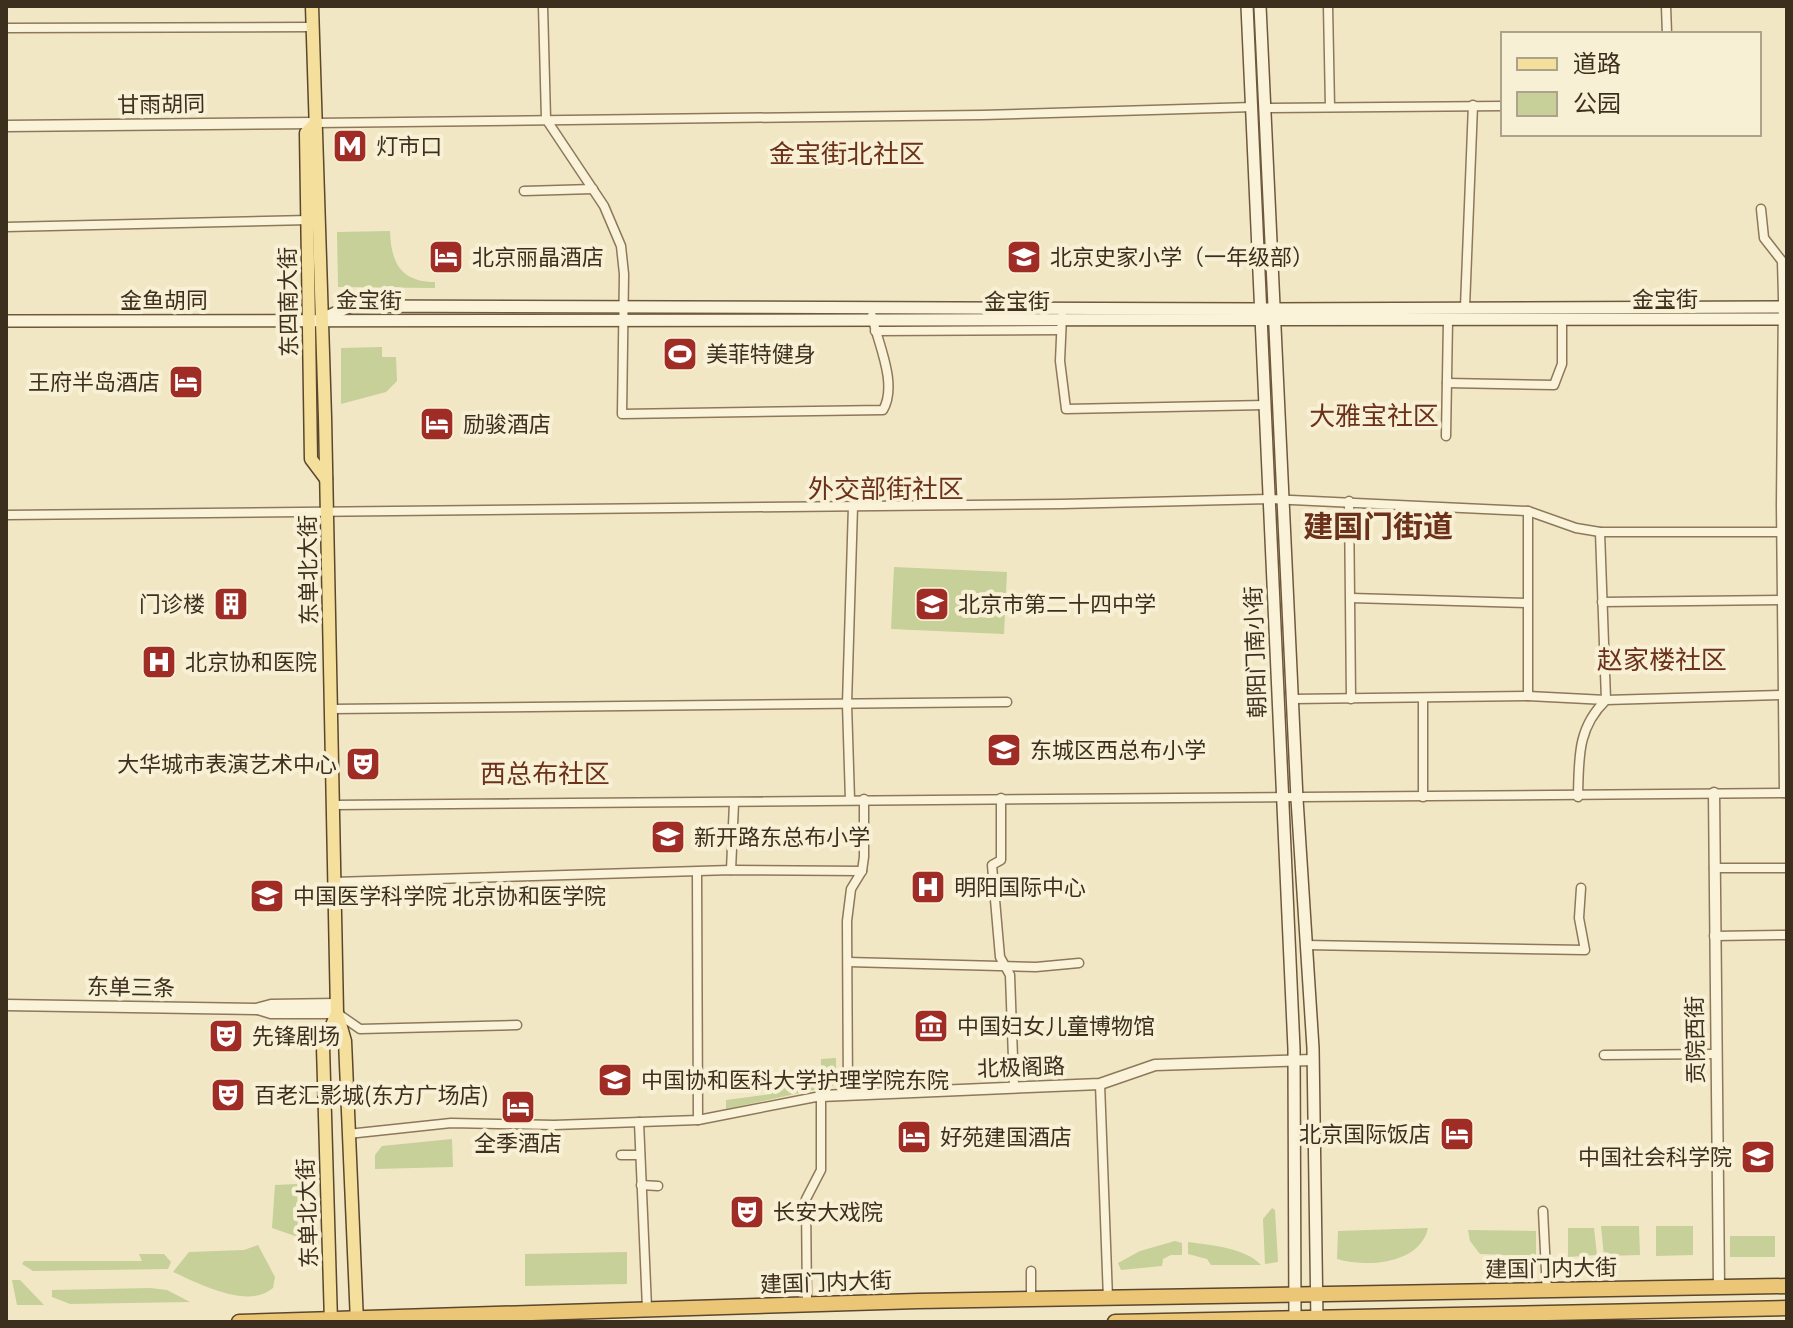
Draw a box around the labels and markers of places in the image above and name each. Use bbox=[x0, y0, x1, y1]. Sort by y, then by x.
metro station icon: 灯市口 bbox=[331, 127, 369, 165]
place label: 灯市口 bbox=[376, 128, 442, 160]
hotel icon: 北京丽晶酒店 bbox=[427, 238, 465, 276]
school or university icon: 北京史家小学（一年级部） bbox=[1005, 238, 1043, 276]
place label: 北京丽晶酒店 bbox=[472, 239, 604, 271]
place label: 北京史家小学（一年级部） bbox=[1050, 239, 1314, 271]
sports icon: 美菲特健身 bbox=[661, 335, 699, 373]
place label: 美菲特健身 bbox=[706, 336, 816, 368]
hotel icon: 王府半岛酒店 bbox=[167, 363, 205, 401]
place label: 王府半岛酒店 bbox=[28, 364, 160, 396]
hotel icon: 励骏酒店 bbox=[418, 405, 456, 443]
place label: 励骏酒店 bbox=[463, 406, 551, 438]
building icon: 门诊楼 bbox=[212, 585, 250, 623]
school or university icon: 北京市第二十四中学 bbox=[913, 585, 951, 623]
place label: 门诊楼 bbox=[139, 586, 205, 618]
place label: 北京市第二十四中学 bbox=[958, 586, 1156, 618]
hospital icon: 北京协和医院 bbox=[140, 643, 178, 681]
place label: 北京协和医院 bbox=[185, 644, 317, 676]
school or university icon: 东城区西总布小学 bbox=[985, 731, 1023, 769]
place label: 东城区西总布小学 bbox=[1030, 732, 1206, 764]
theatre icon: 大华城市表演艺术中心 bbox=[344, 745, 382, 783]
place label: 大华城市表演艺术中心 bbox=[117, 746, 337, 778]
school or university icon: 新开路东总布小学 bbox=[649, 818, 687, 856]
place label: 新开路东总布小学 bbox=[694, 819, 870, 851]
hospital icon: 明阳国际中心 bbox=[909, 868, 947, 906]
place label: 明阳国际中心 bbox=[954, 869, 1086, 901]
school or university icon: 中国医学科学院 北京协和医学院 bbox=[248, 877, 286, 915]
place label: 中国医学科学院 北京协和医学院 bbox=[293, 878, 606, 910]
museum icon: 中国妇女儿童博物馆 bbox=[912, 1007, 950, 1045]
place label: 中国妇女儿童博物馆 bbox=[957, 1008, 1155, 1040]
theatre icon: 先锋剧场 bbox=[207, 1017, 245, 1055]
place label: 先锋剧场 bbox=[252, 1018, 340, 1050]
school or university icon: 中国协和医科大学护理学院东院 bbox=[596, 1061, 634, 1099]
place label: 中国协和医科大学护理学院东院 bbox=[641, 1062, 949, 1094]
theatre icon: 百老汇影城(东方广场店) bbox=[209, 1076, 247, 1114]
place label: 百老汇影城(东方广场店) bbox=[254, 1077, 489, 1109]
hotel icon: 全季酒店 bbox=[499, 1088, 537, 1126]
hotel icon: 北京国际饭店 bbox=[1438, 1115, 1476, 1153]
place label: 北京国际饭店 bbox=[1299, 1116, 1431, 1148]
hotel icon: 好苑建国酒店 bbox=[895, 1118, 933, 1156]
place label: 好苑建国酒店 bbox=[940, 1119, 1072, 1151]
place label: 全季酒店 bbox=[474, 1125, 562, 1157]
school or university icon: 中国社会科学院 bbox=[1739, 1138, 1777, 1176]
place label: 中国社会科学院 bbox=[1578, 1139, 1732, 1171]
theatre icon: 长安大戏院 bbox=[728, 1193, 766, 1231]
place label: 长安大戏院 bbox=[773, 1194, 883, 1226]

